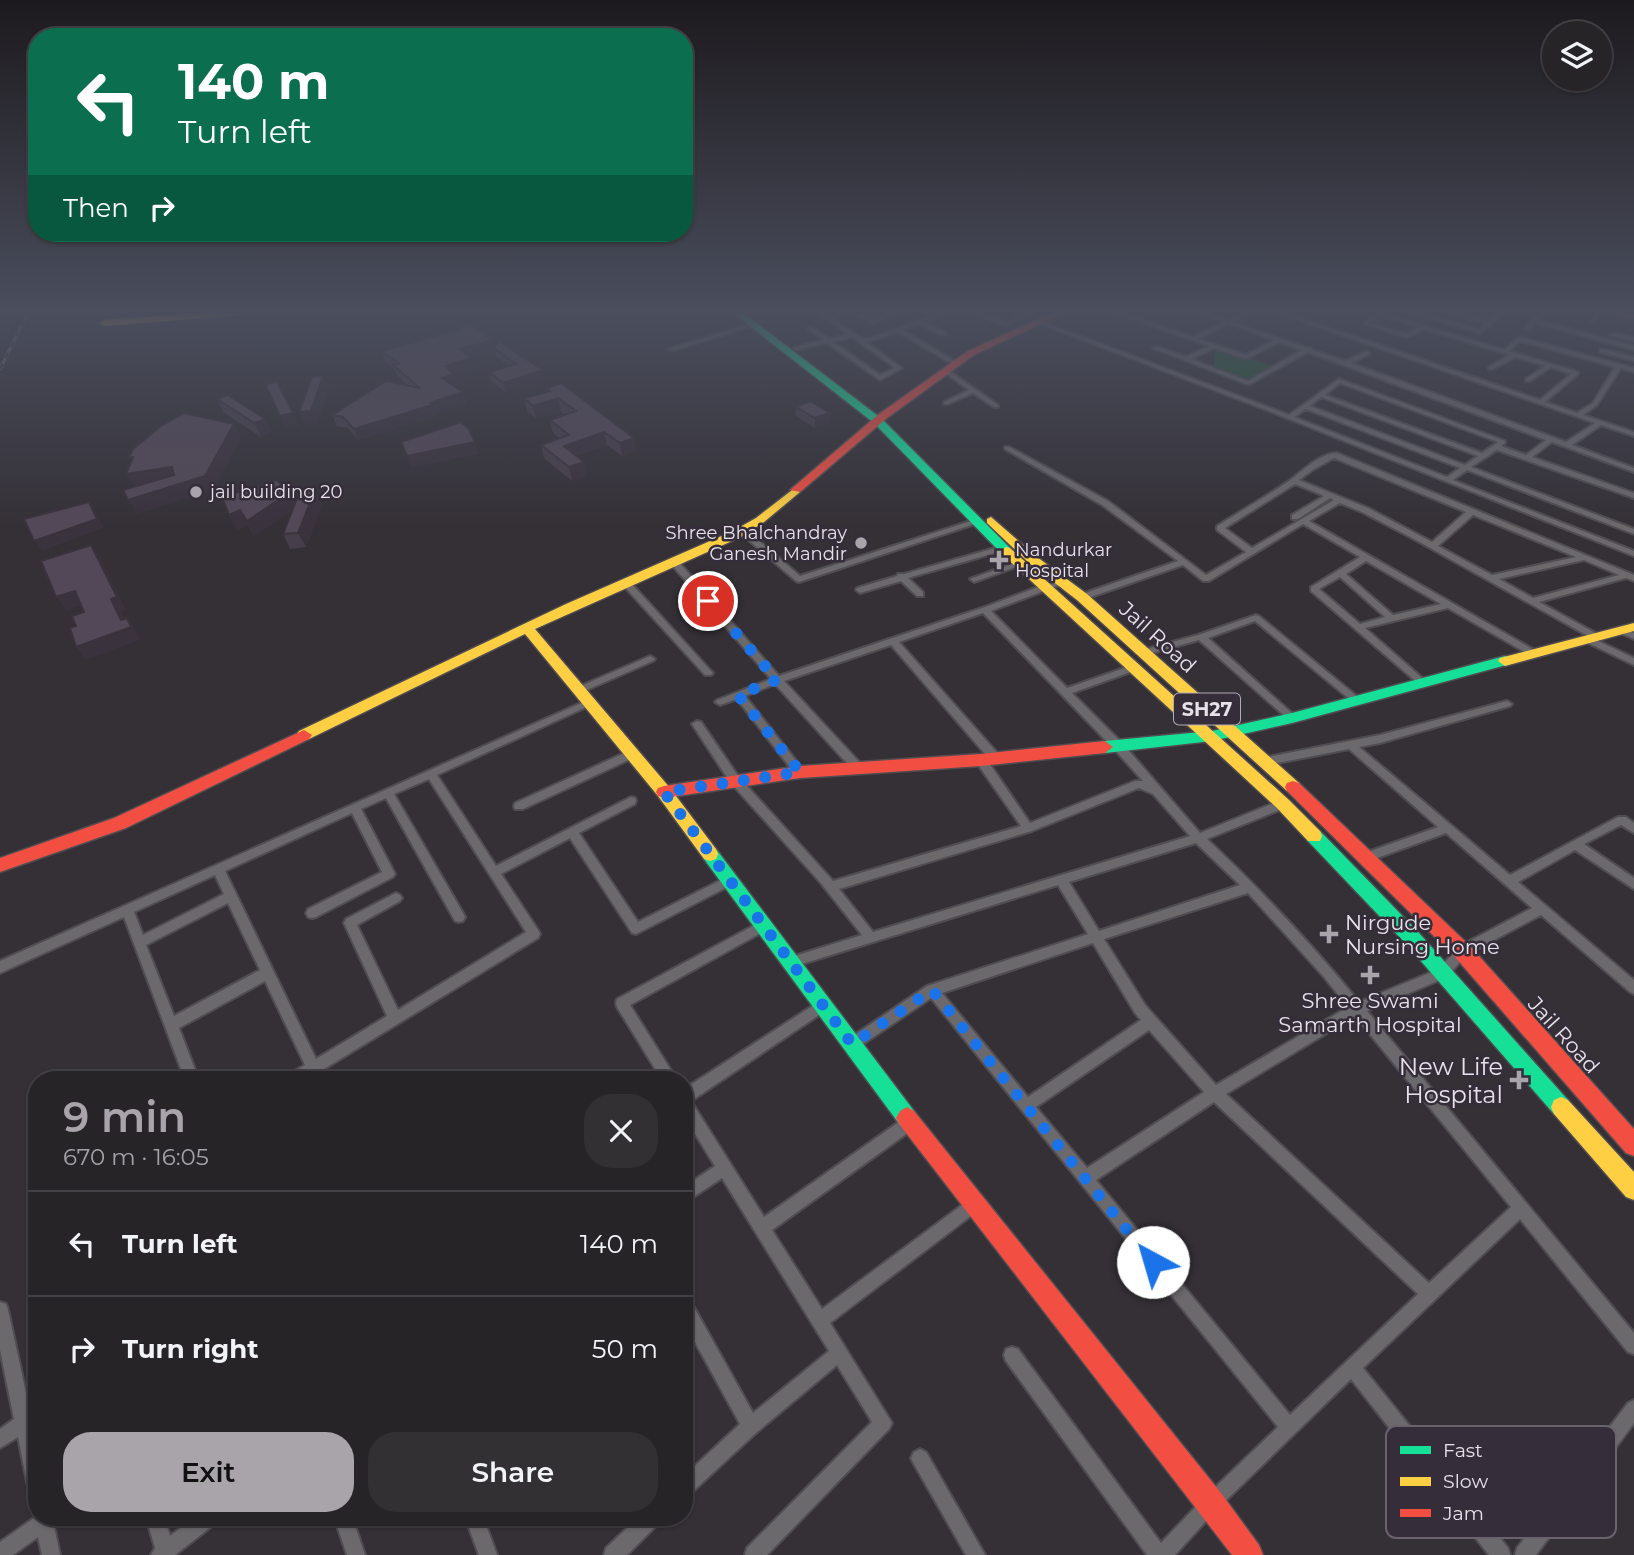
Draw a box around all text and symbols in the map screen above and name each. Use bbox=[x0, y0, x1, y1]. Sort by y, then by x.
map controls bbox=[1542, 21, 1612, 91]
button: layers bbox=[1542, 21, 1612, 91]
text: 140 m bbox=[178, 52, 330, 111]
icon: left bbox=[63, 56, 154, 147]
text: Turn left bbox=[178, 112, 312, 151]
icon: right bbox=[143, 189, 181, 227]
text: Then bbox=[63, 192, 129, 224]
place label: jail building 20 bbox=[208, 481, 342, 503]
marker: jail building 20 bbox=[188, 484, 204, 500]
place label: Shree Bhalchandray Ganesh Mandir bbox=[665, 522, 847, 565]
marker: Shree Bhalchandray Ganesh Mandir bbox=[853, 535, 869, 551]
place label: Nandurkar Hospital bbox=[1015, 539, 1112, 582]
marker: Nandurkar Hospital bbox=[989, 550, 1009, 570]
pin bbox=[678, 571, 738, 631]
icon: arrive bbox=[689, 582, 727, 620]
street label: Jail Road bbox=[1114, 595, 1202, 678]
road number: SH27 bbox=[1174, 694, 1240, 724]
place label: Nirgude Nursing Home bbox=[1345, 910, 1500, 959]
marker: Nirgude Nursing Home bbox=[1319, 924, 1339, 944]
marker: Shree Swami Samarth Hospital bbox=[1360, 965, 1380, 985]
place label: Shree Swami Samarth Hospital bbox=[1278, 988, 1462, 1037]
street label: Jail Road bbox=[1522, 991, 1605, 1079]
place label: New Life Hospital bbox=[1399, 1052, 1503, 1109]
marker: New Life Hospital bbox=[1509, 1070, 1529, 1090]
text: 9 min bbox=[63, 1091, 186, 1143]
button: close bbox=[584, 1094, 658, 1168]
text: 670 m · 16:05 bbox=[63, 1143, 209, 1171]
icon: left bbox=[63, 1225, 101, 1263]
position arrow bbox=[1116, 1225, 1190, 1299]
text: Turn left bbox=[122, 1228, 238, 1260]
text: 140 m bbox=[580, 1228, 658, 1260]
icon: right bbox=[63, 1330, 101, 1368]
text: Turn right bbox=[122, 1333, 258, 1365]
text: 50 m bbox=[592, 1333, 658, 1365]
legend bbox=[1386, 1426, 1616, 1538]
button: Exit bbox=[63, 1432, 354, 1512]
button: Share bbox=[368, 1432, 658, 1512]
text: Fast bbox=[1443, 1439, 1483, 1462]
text: Slow bbox=[1443, 1470, 1488, 1493]
text: Jam bbox=[1442, 1502, 1484, 1525]

